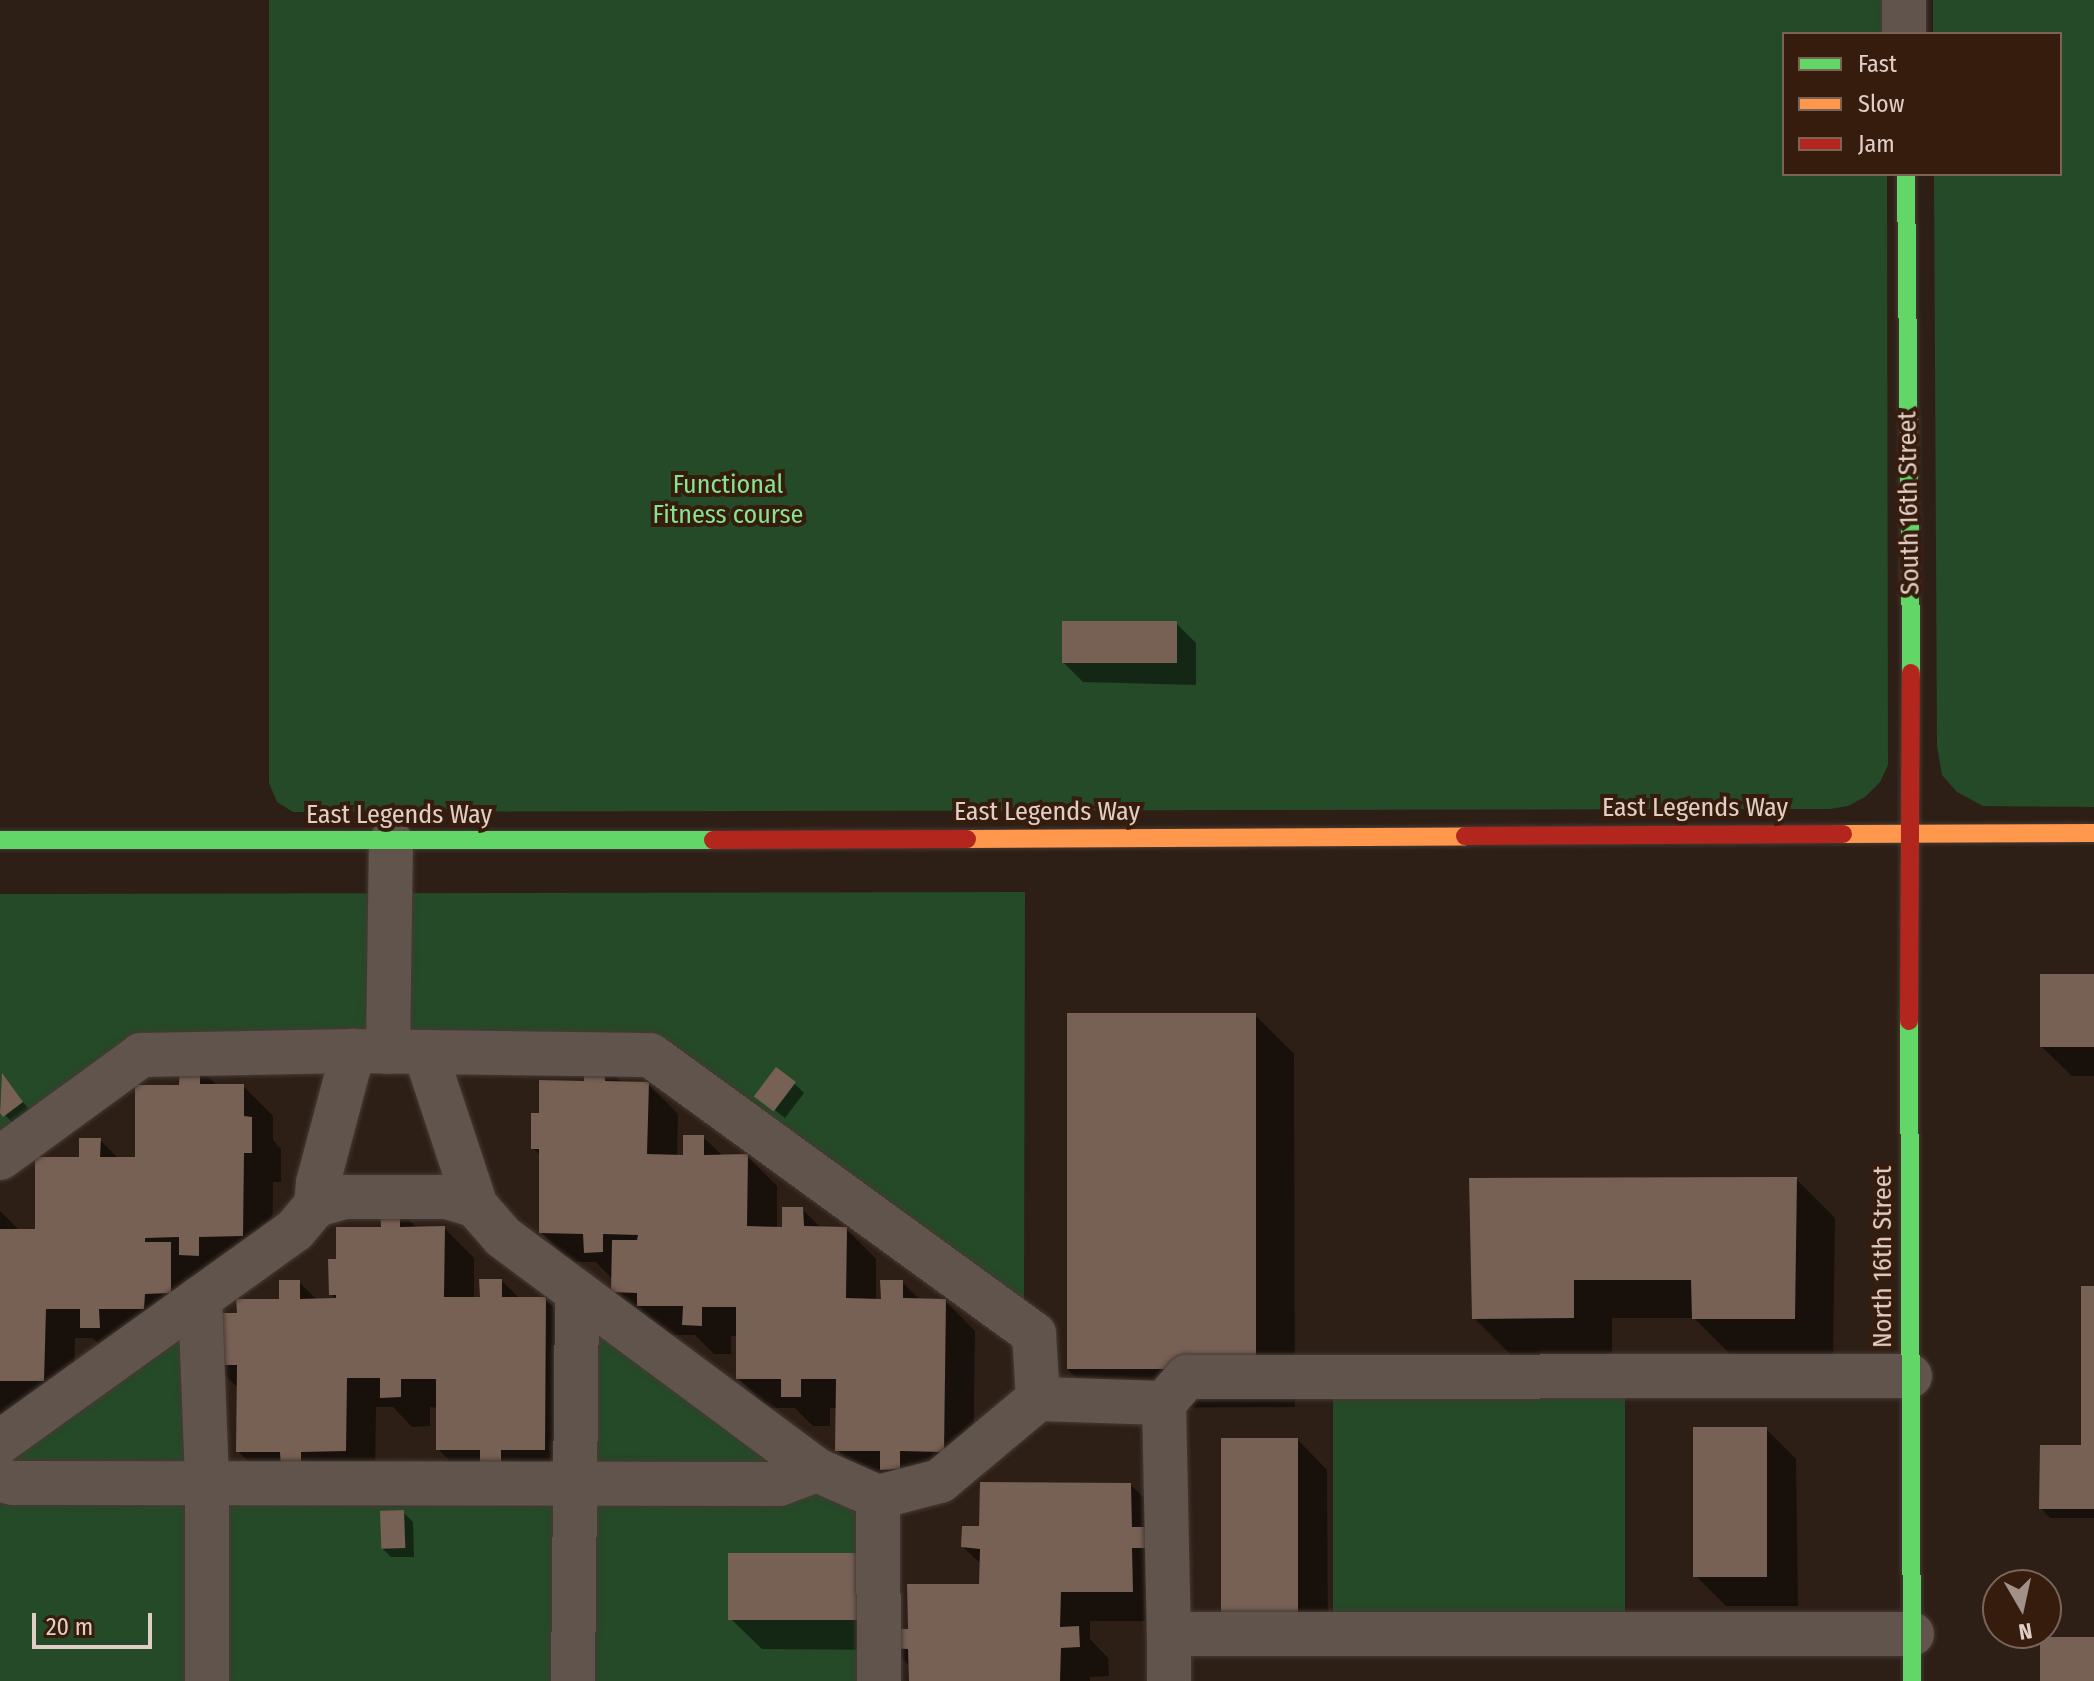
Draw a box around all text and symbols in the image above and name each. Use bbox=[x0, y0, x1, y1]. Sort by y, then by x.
legend bbox=[1782, 32, 2062, 176]
text: Fast bbox=[1858, 50, 1897, 78]
text: Slow bbox=[1858, 90, 1904, 118]
text: Jam bbox=[1858, 130, 1895, 158]
street label: South 16th Street bbox=[1892, 411, 1926, 595]
park label: Functional Fitness course bbox=[653, 469, 803, 530]
street label: East Legends Way bbox=[1602, 792, 1788, 824]
street label: East Legends Way bbox=[954, 796, 1140, 828]
street label: East Legends Way bbox=[306, 799, 492, 831]
street label: North 16th Street bbox=[1867, 1166, 1899, 1348]
north arrow bbox=[1982, 1569, 2062, 1649]
scale bar bbox=[36, 1597, 156, 1647]
text: 20 m bbox=[46, 1613, 93, 1641]
text: N bbox=[2017, 1617, 2034, 1646]

